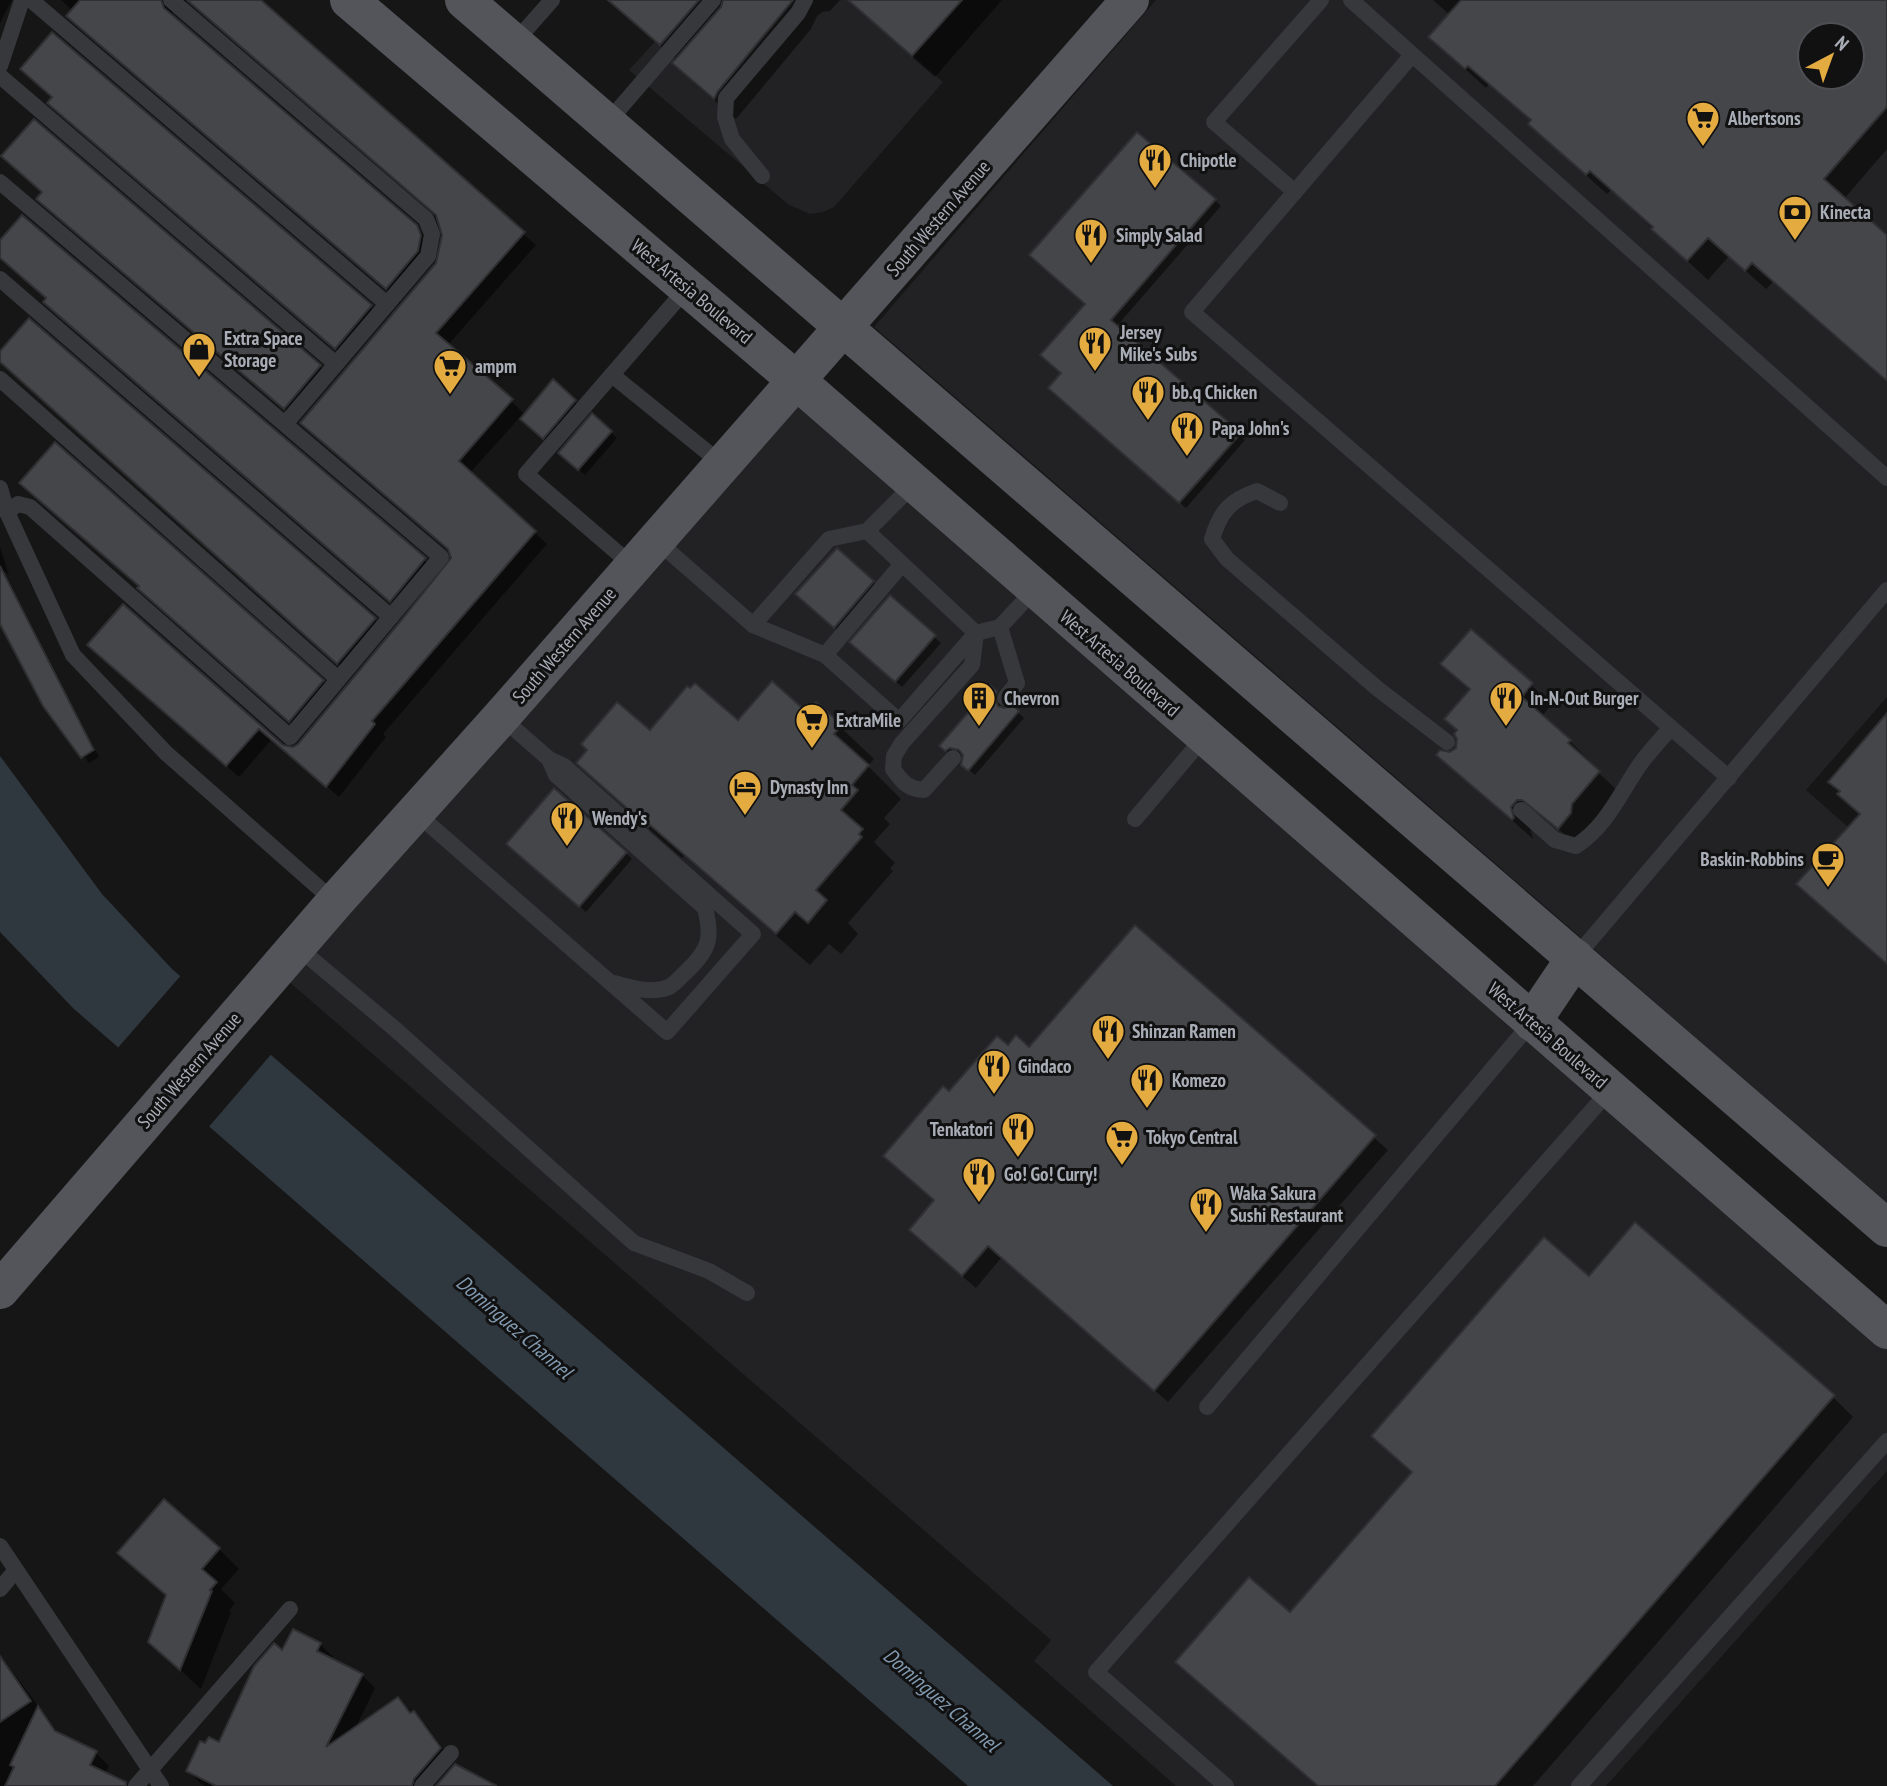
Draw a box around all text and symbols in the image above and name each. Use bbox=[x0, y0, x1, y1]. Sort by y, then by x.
north arrow bbox=[1796, 21, 1866, 91]
text: N bbox=[1830, 31, 1854, 56]
supermarket icon: Albertsons bbox=[1684, 99, 1722, 148]
place label: Albertsons bbox=[1727, 106, 1801, 130]
restaurant icon: Chipotle bbox=[1136, 141, 1174, 190]
place label: Chipotle bbox=[1180, 148, 1237, 172]
street label: South Western Avenue bbox=[881, 155, 995, 281]
bank icon: Kinecta bbox=[1776, 193, 1814, 242]
place label: Kinecta bbox=[1820, 200, 1871, 224]
restaurant icon: Simply Salad bbox=[1072, 216, 1110, 265]
place label: Simply Salad bbox=[1116, 223, 1202, 247]
street label: West Artesia Boulevard bbox=[627, 233, 757, 349]
place label: Jersey Mike's Subs bbox=[1119, 320, 1198, 366]
restaurant icon: Jersey Mike's Subs bbox=[1076, 324, 1114, 373]
place label: Extra Space Storage bbox=[224, 326, 303, 372]
shop icon: Extra Space Storage bbox=[180, 330, 218, 379]
supermarket icon: ampm bbox=[431, 347, 469, 396]
place label: ampm bbox=[475, 354, 517, 378]
restaurant icon: bb.q Chicken bbox=[1129, 373, 1167, 422]
place label: bb.q Chicken bbox=[1172, 380, 1257, 404]
restaurant icon: Papa John's bbox=[1168, 409, 1206, 458]
place label: Papa John's bbox=[1212, 416, 1290, 440]
street label: South Western Avenue bbox=[507, 582, 621, 708]
street label: West Artesia Boulevard bbox=[1055, 605, 1185, 721]
building icon: Chevron bbox=[960, 679, 998, 728]
restaurant icon: In-N-Out Burger bbox=[1487, 679, 1525, 728]
place label: Chevron bbox=[1004, 686, 1059, 710]
place label: In-N-Out Burger bbox=[1530, 686, 1639, 710]
supermarket icon: ExtraMile bbox=[793, 701, 831, 750]
place label: ExtraMile bbox=[836, 708, 901, 732]
hotel icon: Dynasty Inn bbox=[726, 768, 764, 817]
place label: Dynasty Inn bbox=[770, 775, 848, 799]
restaurant icon: Wendy's bbox=[548, 799, 586, 848]
place label: Wendy's bbox=[591, 806, 647, 830]
cafe icon: Baskin-Robbins bbox=[1809, 840, 1847, 889]
place label: Baskin-Robbins bbox=[1700, 847, 1804, 871]
street label: West Artesia Boulevard bbox=[1483, 977, 1613, 1093]
street label: South Western Avenue bbox=[132, 1007, 246, 1133]
restaurant icon: Shinzan Ramen bbox=[1089, 1012, 1127, 1061]
place label: Shinzan Ramen bbox=[1132, 1019, 1236, 1043]
restaurant icon: Gindaco bbox=[975, 1047, 1013, 1096]
place label: Gindaco bbox=[1018, 1054, 1072, 1078]
restaurant icon: Komezo bbox=[1128, 1061, 1166, 1110]
place label: Komezo bbox=[1172, 1068, 1226, 1092]
restaurant icon: Tenkatori bbox=[999, 1110, 1037, 1159]
place label: Tenkatori bbox=[930, 1117, 993, 1141]
supermarket icon: Tokyo Central bbox=[1103, 1118, 1141, 1167]
place label: Tokyo Central bbox=[1146, 1125, 1238, 1149]
restaurant icon: Go! Go! Curry! bbox=[960, 1155, 998, 1204]
place label: Go! Go! Curry! bbox=[1004, 1162, 1098, 1186]
place label: Waka Sakura Sushi Restaurant bbox=[1229, 1181, 1344, 1227]
restaurant icon: Waka Sakura Sushi Restaurant bbox=[1187, 1185, 1225, 1234]
water label: Dominguez Channel bbox=[451, 1269, 579, 1386]
water label: Dominguez Channel bbox=[878, 1642, 1006, 1759]

